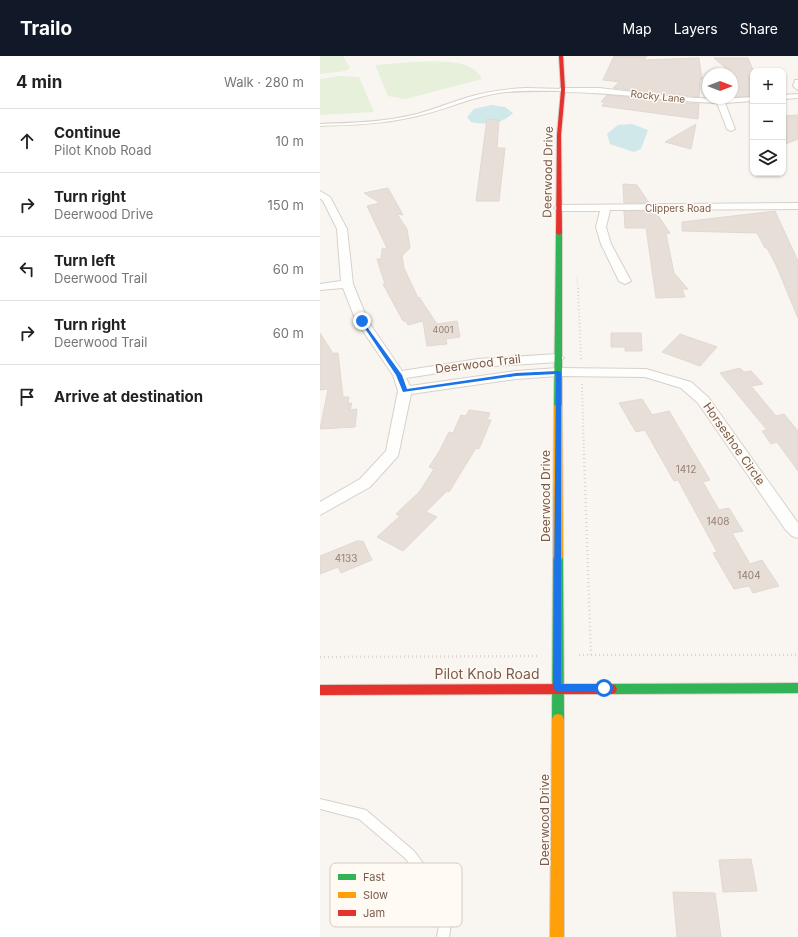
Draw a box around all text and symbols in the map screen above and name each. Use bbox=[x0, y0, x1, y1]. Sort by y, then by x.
text: Trailo bbox=[20, 17, 72, 40]
text: Map bbox=[623, 20, 652, 37]
text: Layers bbox=[674, 20, 718, 37]
text: Share bbox=[740, 20, 778, 37]
north arrow bbox=[702, 68, 738, 104]
map controls bbox=[750, 68, 786, 176]
button: + bbox=[750, 68, 786, 104]
text: 4 min bbox=[16, 72, 62, 92]
text: Walk · 280 m bbox=[224, 74, 304, 90]
street label: Rocky Lane bbox=[630, 87, 686, 105]
button: − bbox=[750, 104, 786, 140]
text: Continue bbox=[54, 123, 121, 142]
street label: Deerwood Drive bbox=[539, 126, 556, 218]
icon: ahead bbox=[16, 130, 38, 152]
text: 10 m bbox=[275, 133, 304, 149]
button: layers bbox=[750, 140, 786, 176]
text: Pilot Knob Road bbox=[54, 142, 152, 158]
text: Turn right bbox=[54, 187, 126, 206]
icon: right bbox=[16, 194, 38, 216]
text: 150 m bbox=[268, 197, 304, 213]
street label: Clippers Road bbox=[645, 202, 711, 214]
text: Deerwood Drive bbox=[54, 206, 153, 222]
text: Turn left bbox=[54, 251, 115, 270]
icon: left bbox=[16, 258, 38, 280]
text: 60 m bbox=[273, 261, 304, 277]
text: Deerwood Trail bbox=[54, 270, 147, 286]
route end bbox=[353, 312, 371, 330]
text: Turn right bbox=[54, 315, 126, 334]
icon: right bbox=[16, 322, 38, 344]
house number: 4001 bbox=[433, 324, 453, 335]
text: 60 m bbox=[273, 325, 304, 341]
text: Deerwood Trail bbox=[54, 334, 147, 350]
street label: Deerwood Trail bbox=[434, 351, 522, 376]
icon: arrive bbox=[16, 386, 38, 408]
text: Arrive at destination bbox=[54, 387, 203, 406]
street label: Horseshoe Circle bbox=[700, 399, 769, 488]
street label: Deerwood Drive bbox=[538, 450, 553, 542]
house number: 1412 bbox=[676, 463, 696, 475]
house number: 1408 bbox=[706, 515, 730, 527]
house number: 4133 bbox=[335, 552, 357, 564]
house number: 1404 bbox=[737, 569, 761, 581]
street label: Pilot Knob Road bbox=[435, 665, 540, 682]
route start bbox=[595, 679, 613, 697]
street label: Deerwood Drive bbox=[537, 774, 552, 866]
legend bbox=[330, 863, 462, 927]
text: Fast bbox=[363, 870, 385, 884]
text: Slow bbox=[363, 888, 388, 902]
text: Jam bbox=[363, 906, 385, 920]

